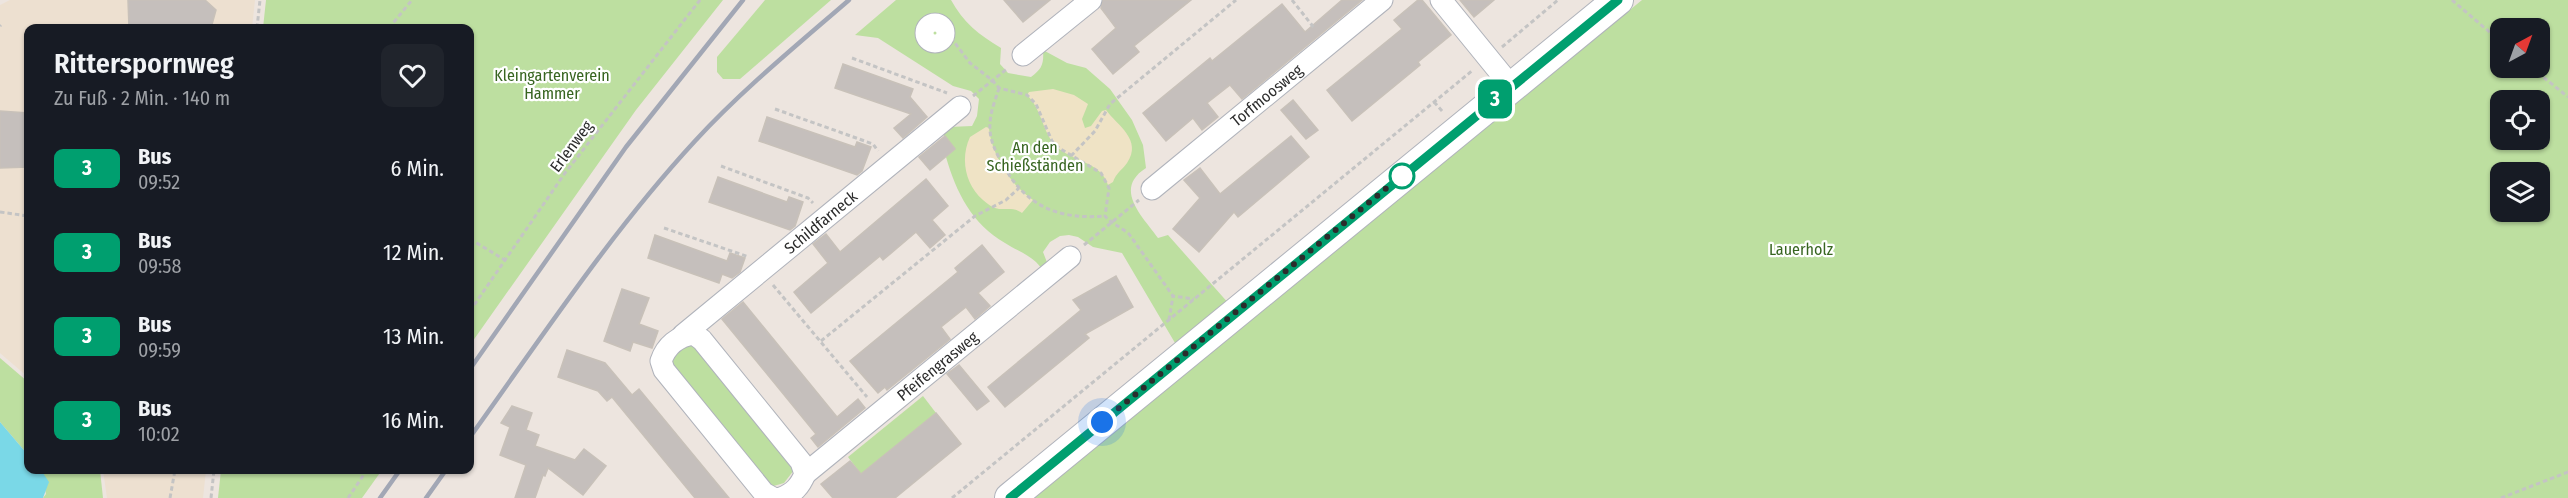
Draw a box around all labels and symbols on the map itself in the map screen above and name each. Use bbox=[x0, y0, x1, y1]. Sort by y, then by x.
north arrow bbox=[2490, 18, 2550, 78]
street label: Torfmoosweg bbox=[1227, 60, 1307, 130]
park label: Kleingartenverein Hammer bbox=[494, 66, 610, 103]
line badge: 3 bbox=[1476, 80, 1514, 118]
street label: Erlenweg bbox=[546, 117, 597, 176]
park label: An den Schießständen bbox=[987, 138, 1083, 175]
unlabelled marker bbox=[1389, 163, 1415, 189]
street label: Schildfarneck bbox=[780, 186, 861, 258]
park label: Lauerholz bbox=[1769, 240, 1833, 259]
street label: Pfeifengrasweg bbox=[893, 327, 982, 405]
your location bbox=[1087, 407, 1117, 437]

